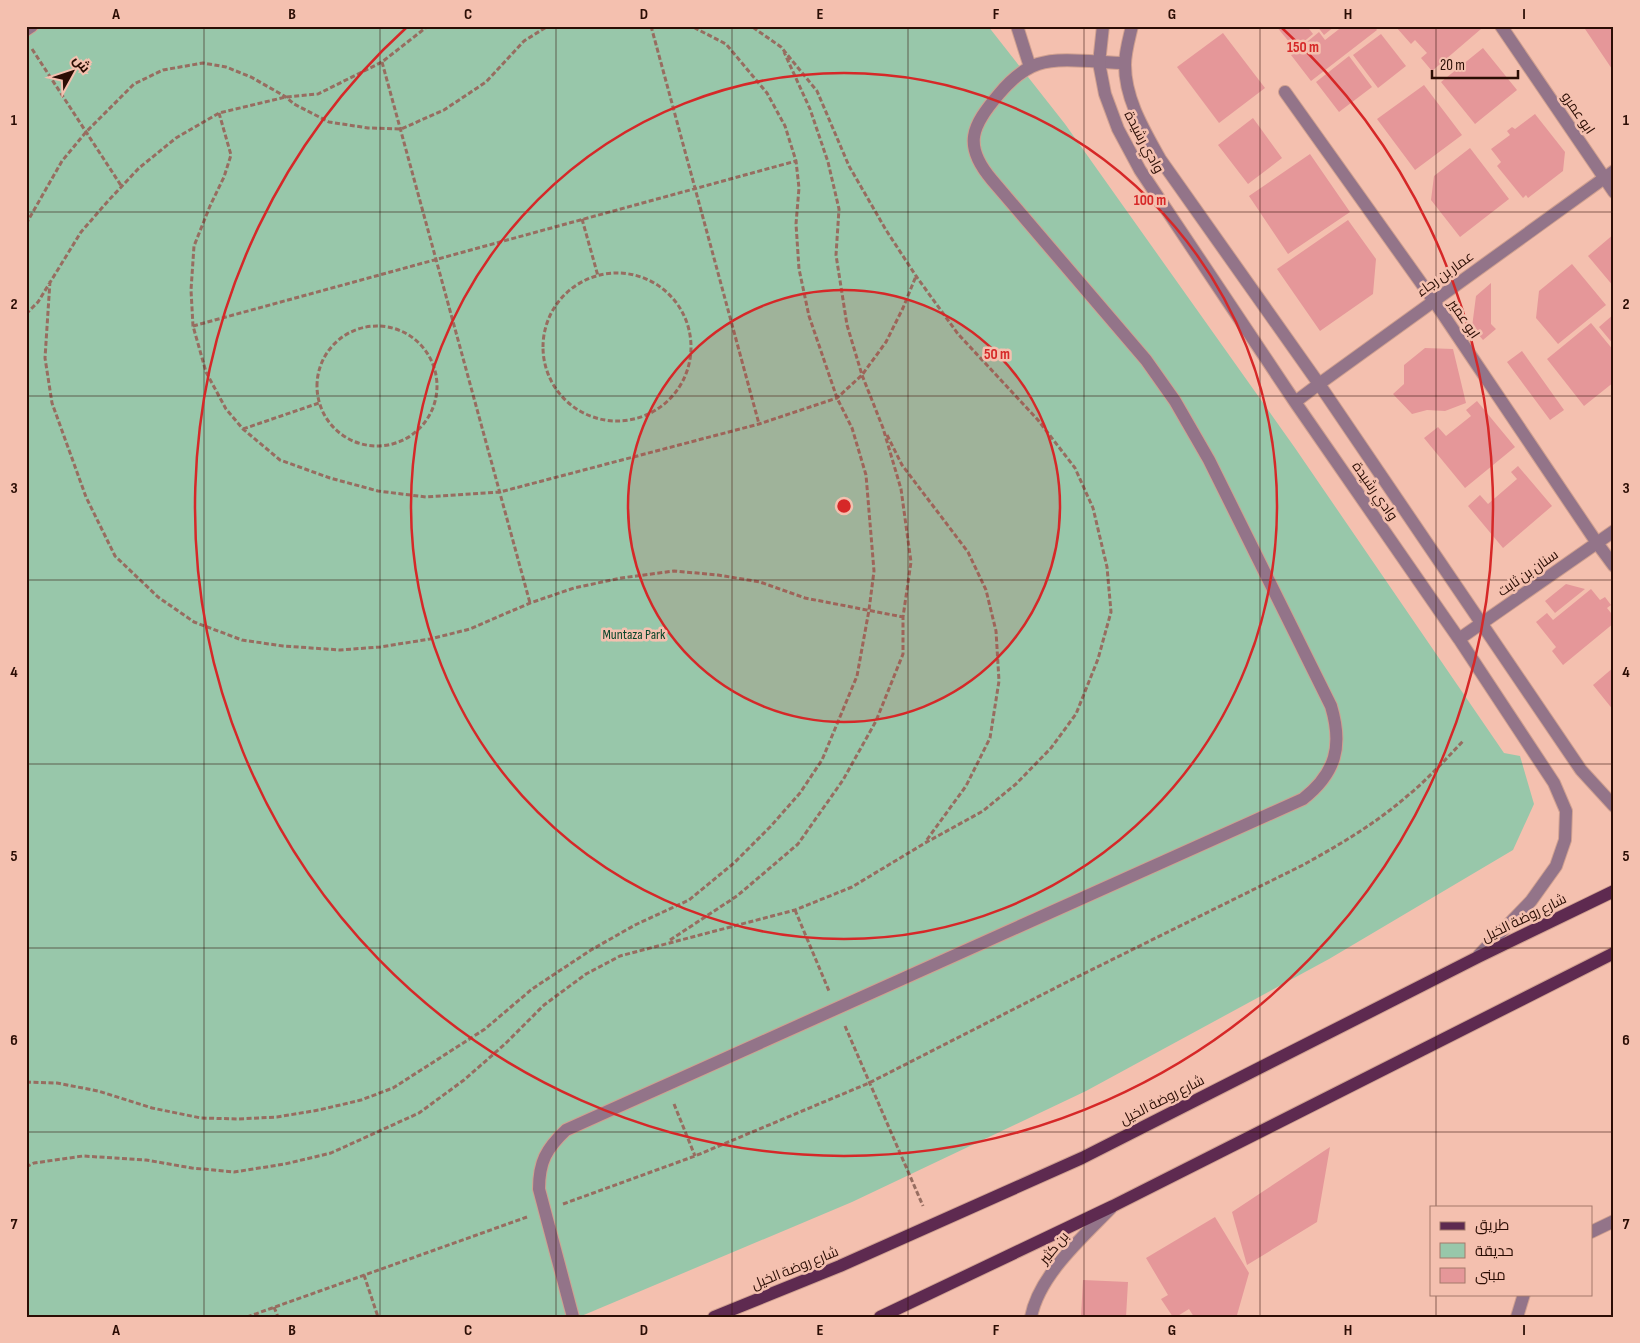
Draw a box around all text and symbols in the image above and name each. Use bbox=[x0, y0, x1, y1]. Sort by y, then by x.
text: A bbox=[111, 5, 120, 24]
text: B bbox=[288, 5, 296, 24]
text: C bbox=[464, 5, 472, 24]
text: D bbox=[640, 5, 648, 24]
text: E bbox=[817, 5, 824, 24]
text: F bbox=[993, 5, 1000, 24]
text: G bbox=[1168, 5, 1176, 24]
text: H bbox=[1344, 5, 1352, 24]
text: I bbox=[1522, 5, 1526, 24]
text: 150 m bbox=[1287, 38, 1319, 57]
north arrow bbox=[48, 48, 98, 98]
scale bar bbox=[1432, 48, 1519, 80]
text: ش bbox=[69, 52, 94, 76]
text: 20 m bbox=[1440, 56, 1465, 75]
street label: ابو عمرو bbox=[1558, 89, 1598, 137]
street label: وادي رشيدة bbox=[1118, 108, 1167, 177]
text: 1 bbox=[11, 111, 18, 130]
text: 1 bbox=[1623, 111, 1630, 130]
text: 100 m bbox=[1134, 191, 1166, 210]
street label: عمار بن رجاء bbox=[1413, 248, 1477, 300]
text: 2 bbox=[10, 295, 18, 314]
street label: ابو عمير bbox=[1444, 295, 1483, 342]
text: 2 bbox=[1622, 295, 1630, 314]
text: 50 m bbox=[984, 345, 1010, 364]
street label: وادي رشيدة bbox=[1346, 458, 1401, 525]
text: 3 bbox=[10, 479, 18, 498]
text: 3 bbox=[1622, 479, 1630, 498]
centre of rings bbox=[835, 497, 853, 515]
street label: سنان بن ثابت bbox=[1494, 546, 1562, 600]
park label: Muntaza Park bbox=[603, 626, 666, 643]
text: 4 bbox=[10, 663, 18, 682]
text: 4 bbox=[1622, 663, 1630, 682]
text: 5 bbox=[10, 847, 18, 866]
text: 5 bbox=[1622, 847, 1630, 866]
street label: شارع روضة الخيل bbox=[1479, 890, 1569, 946]
text: 6 bbox=[10, 1031, 18, 1050]
text: 6 bbox=[1622, 1031, 1630, 1050]
street label: شارع روضة الخيل bbox=[1117, 1071, 1207, 1129]
legend bbox=[1430, 1206, 1592, 1296]
text: 7 bbox=[11, 1215, 18, 1234]
text: 7 bbox=[1623, 1215, 1630, 1234]
text: طريق bbox=[1475, 1216, 1509, 1235]
street label: بن كثير bbox=[1035, 1228, 1072, 1268]
text: حديقة bbox=[1475, 1242, 1514, 1261]
street label: شارع روضة الخيل bbox=[749, 1243, 841, 1293]
text: مبنى bbox=[1475, 1266, 1506, 1285]
text: A bbox=[111, 1321, 120, 1340]
text: B bbox=[288, 1321, 296, 1340]
text: C bbox=[464, 1321, 472, 1340]
text: D bbox=[640, 1321, 648, 1340]
text: E bbox=[817, 1321, 824, 1340]
text: F bbox=[993, 1321, 1000, 1340]
text: G bbox=[1168, 1321, 1176, 1340]
text: H bbox=[1344, 1321, 1352, 1340]
text: I bbox=[1522, 1321, 1526, 1340]

